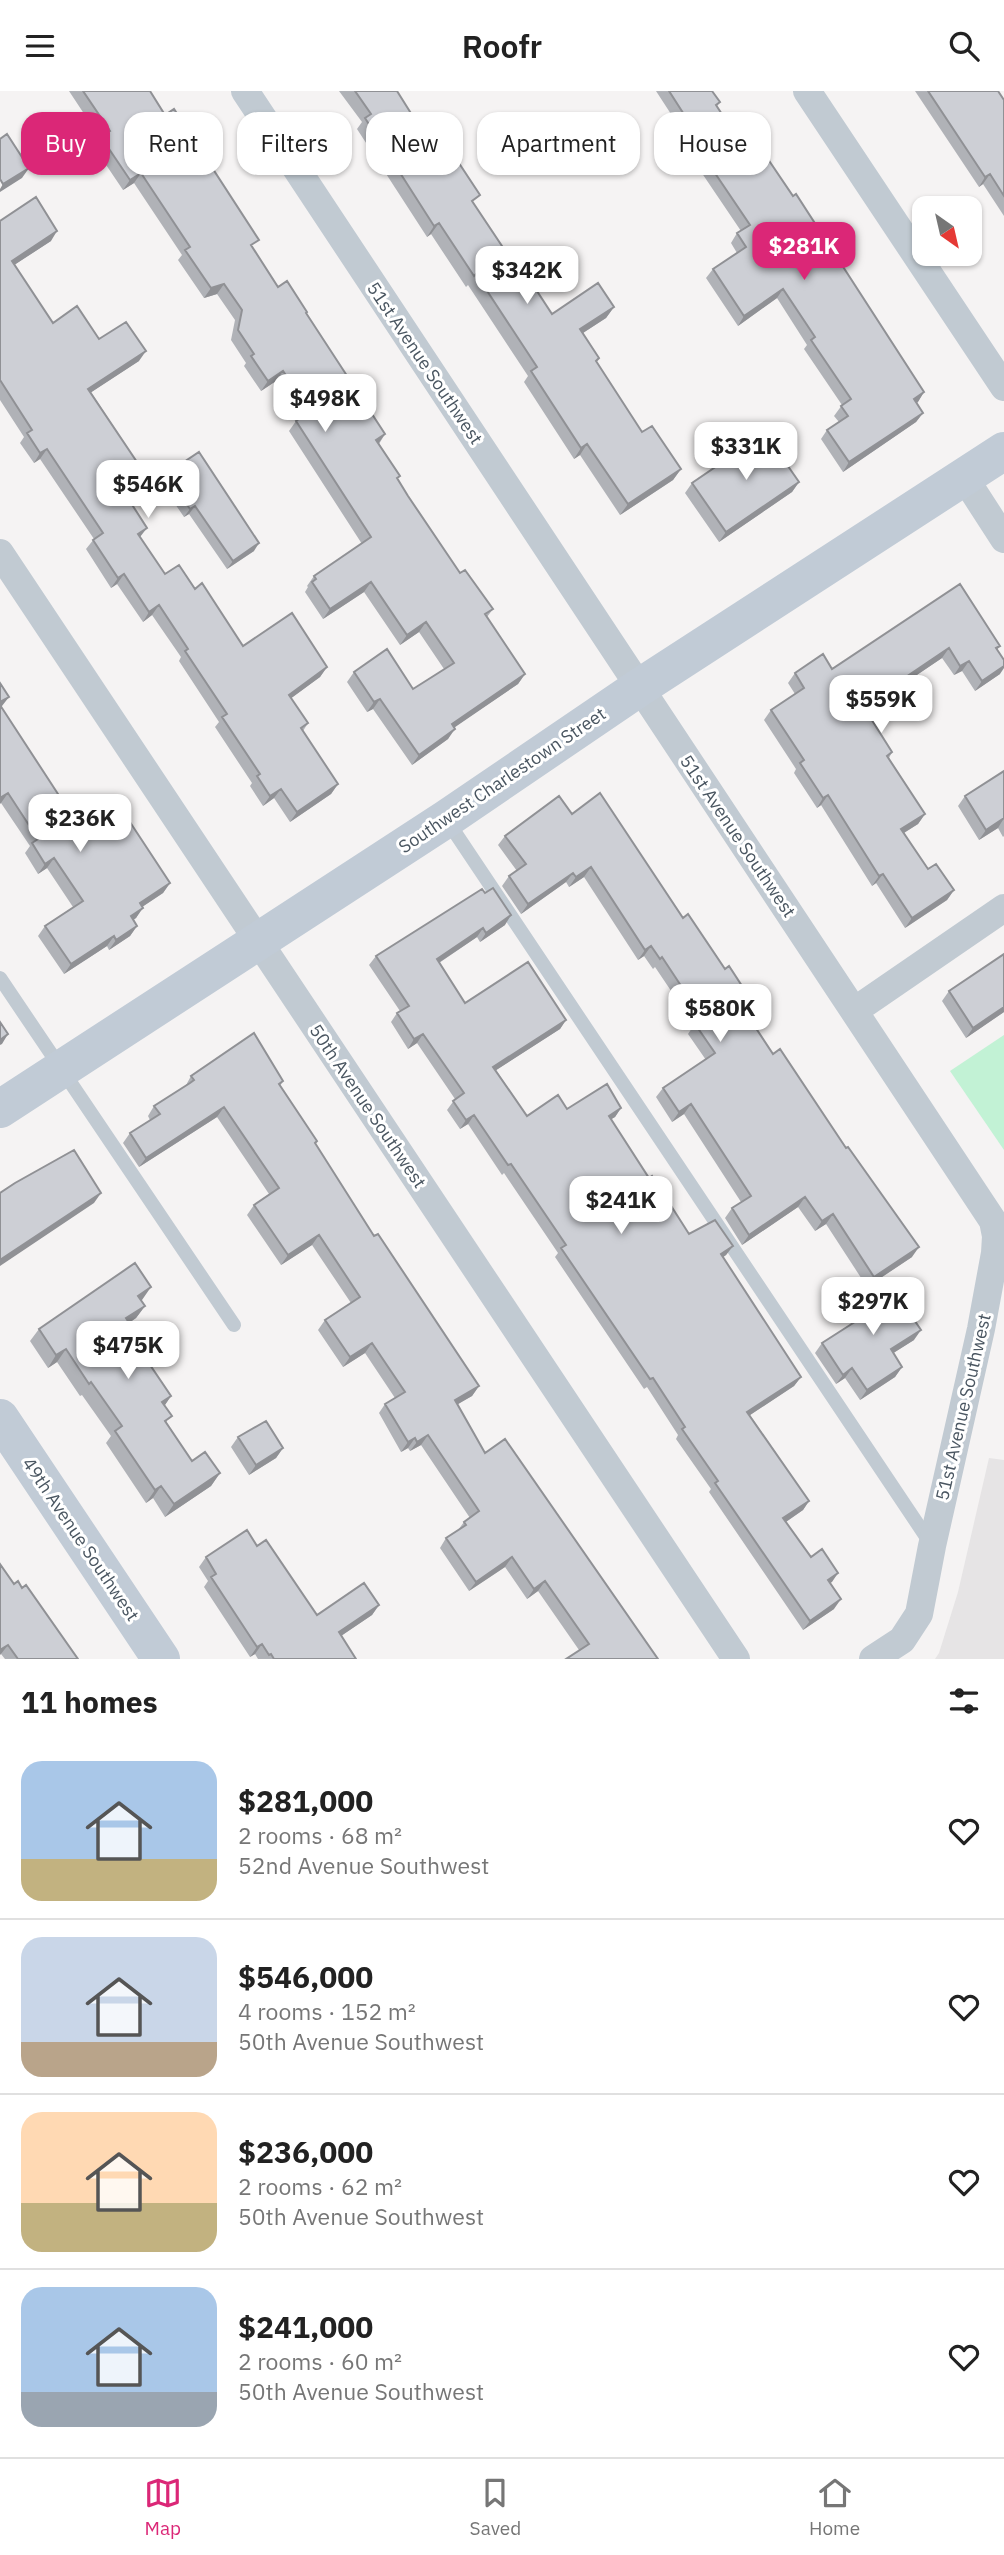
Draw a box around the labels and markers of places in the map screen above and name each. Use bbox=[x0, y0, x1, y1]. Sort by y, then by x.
pin: $281K bbox=[755, 223, 853, 282]
pin: $342K bbox=[478, 247, 576, 306]
pin: $498K bbox=[276, 375, 374, 434]
pin: $331K bbox=[697, 423, 795, 482]
pin: $546K bbox=[99, 461, 197, 520]
pin: $559K bbox=[832, 675, 930, 735]
pin: $236K bbox=[31, 795, 129, 854]
pin: $580K bbox=[671, 985, 769, 1044]
pin: $241K bbox=[572, 1177, 670, 1236]
pin: $297K bbox=[824, 1277, 922, 1337]
pin: $475K bbox=[79, 1321, 177, 1381]

